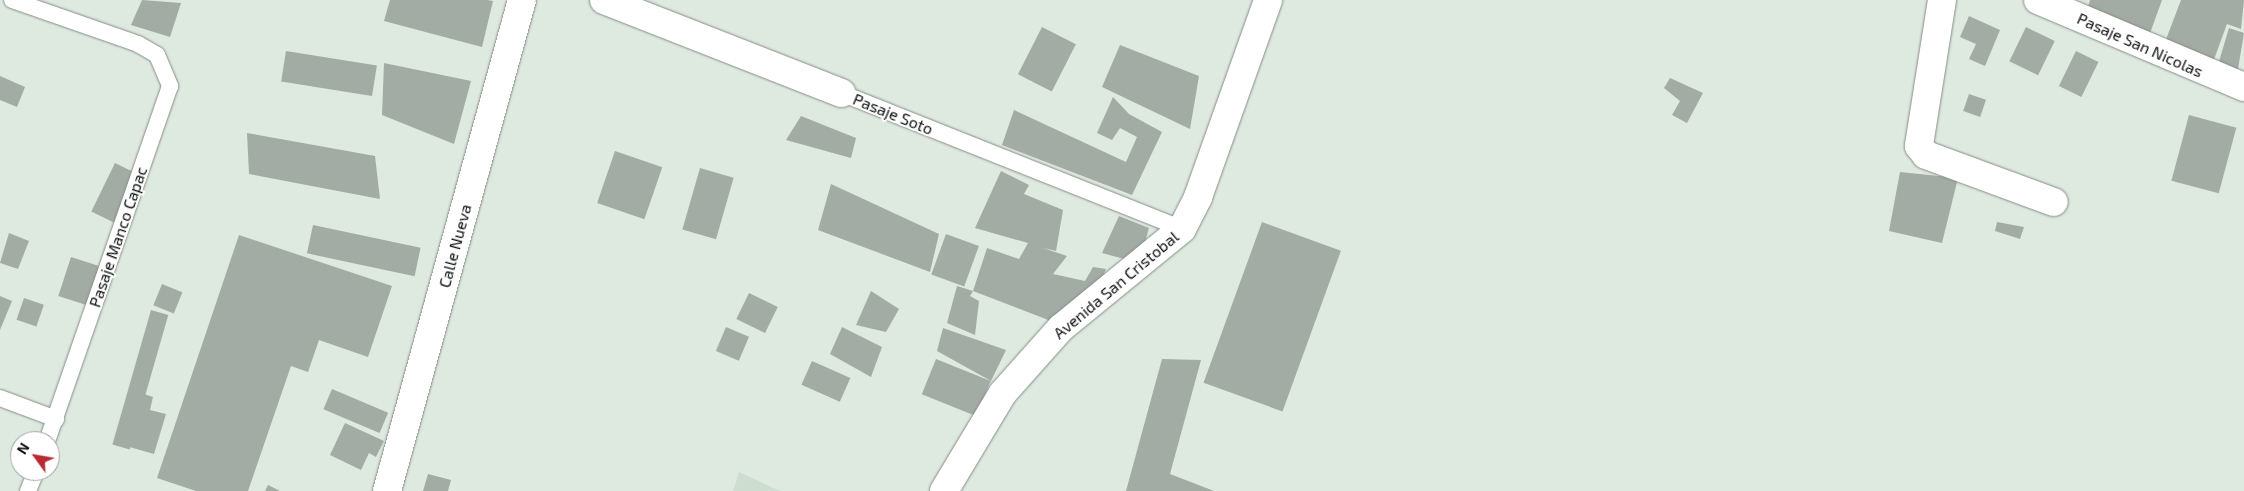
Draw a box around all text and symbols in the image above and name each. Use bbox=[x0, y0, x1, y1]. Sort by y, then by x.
street label: Pasaje San Nicolas bbox=[2074, 9, 2206, 81]
street label: Pasaje Soto bbox=[850, 89, 936, 139]
street label: Pasaje Manco Capac bbox=[85, 164, 151, 310]
street label: Calle Nueva bbox=[435, 202, 475, 290]
street label: Avenida San Cristobal bbox=[1050, 227, 1182, 343]
north arrow bbox=[10, 431, 60, 481]
text: N bbox=[13, 440, 33, 457]

